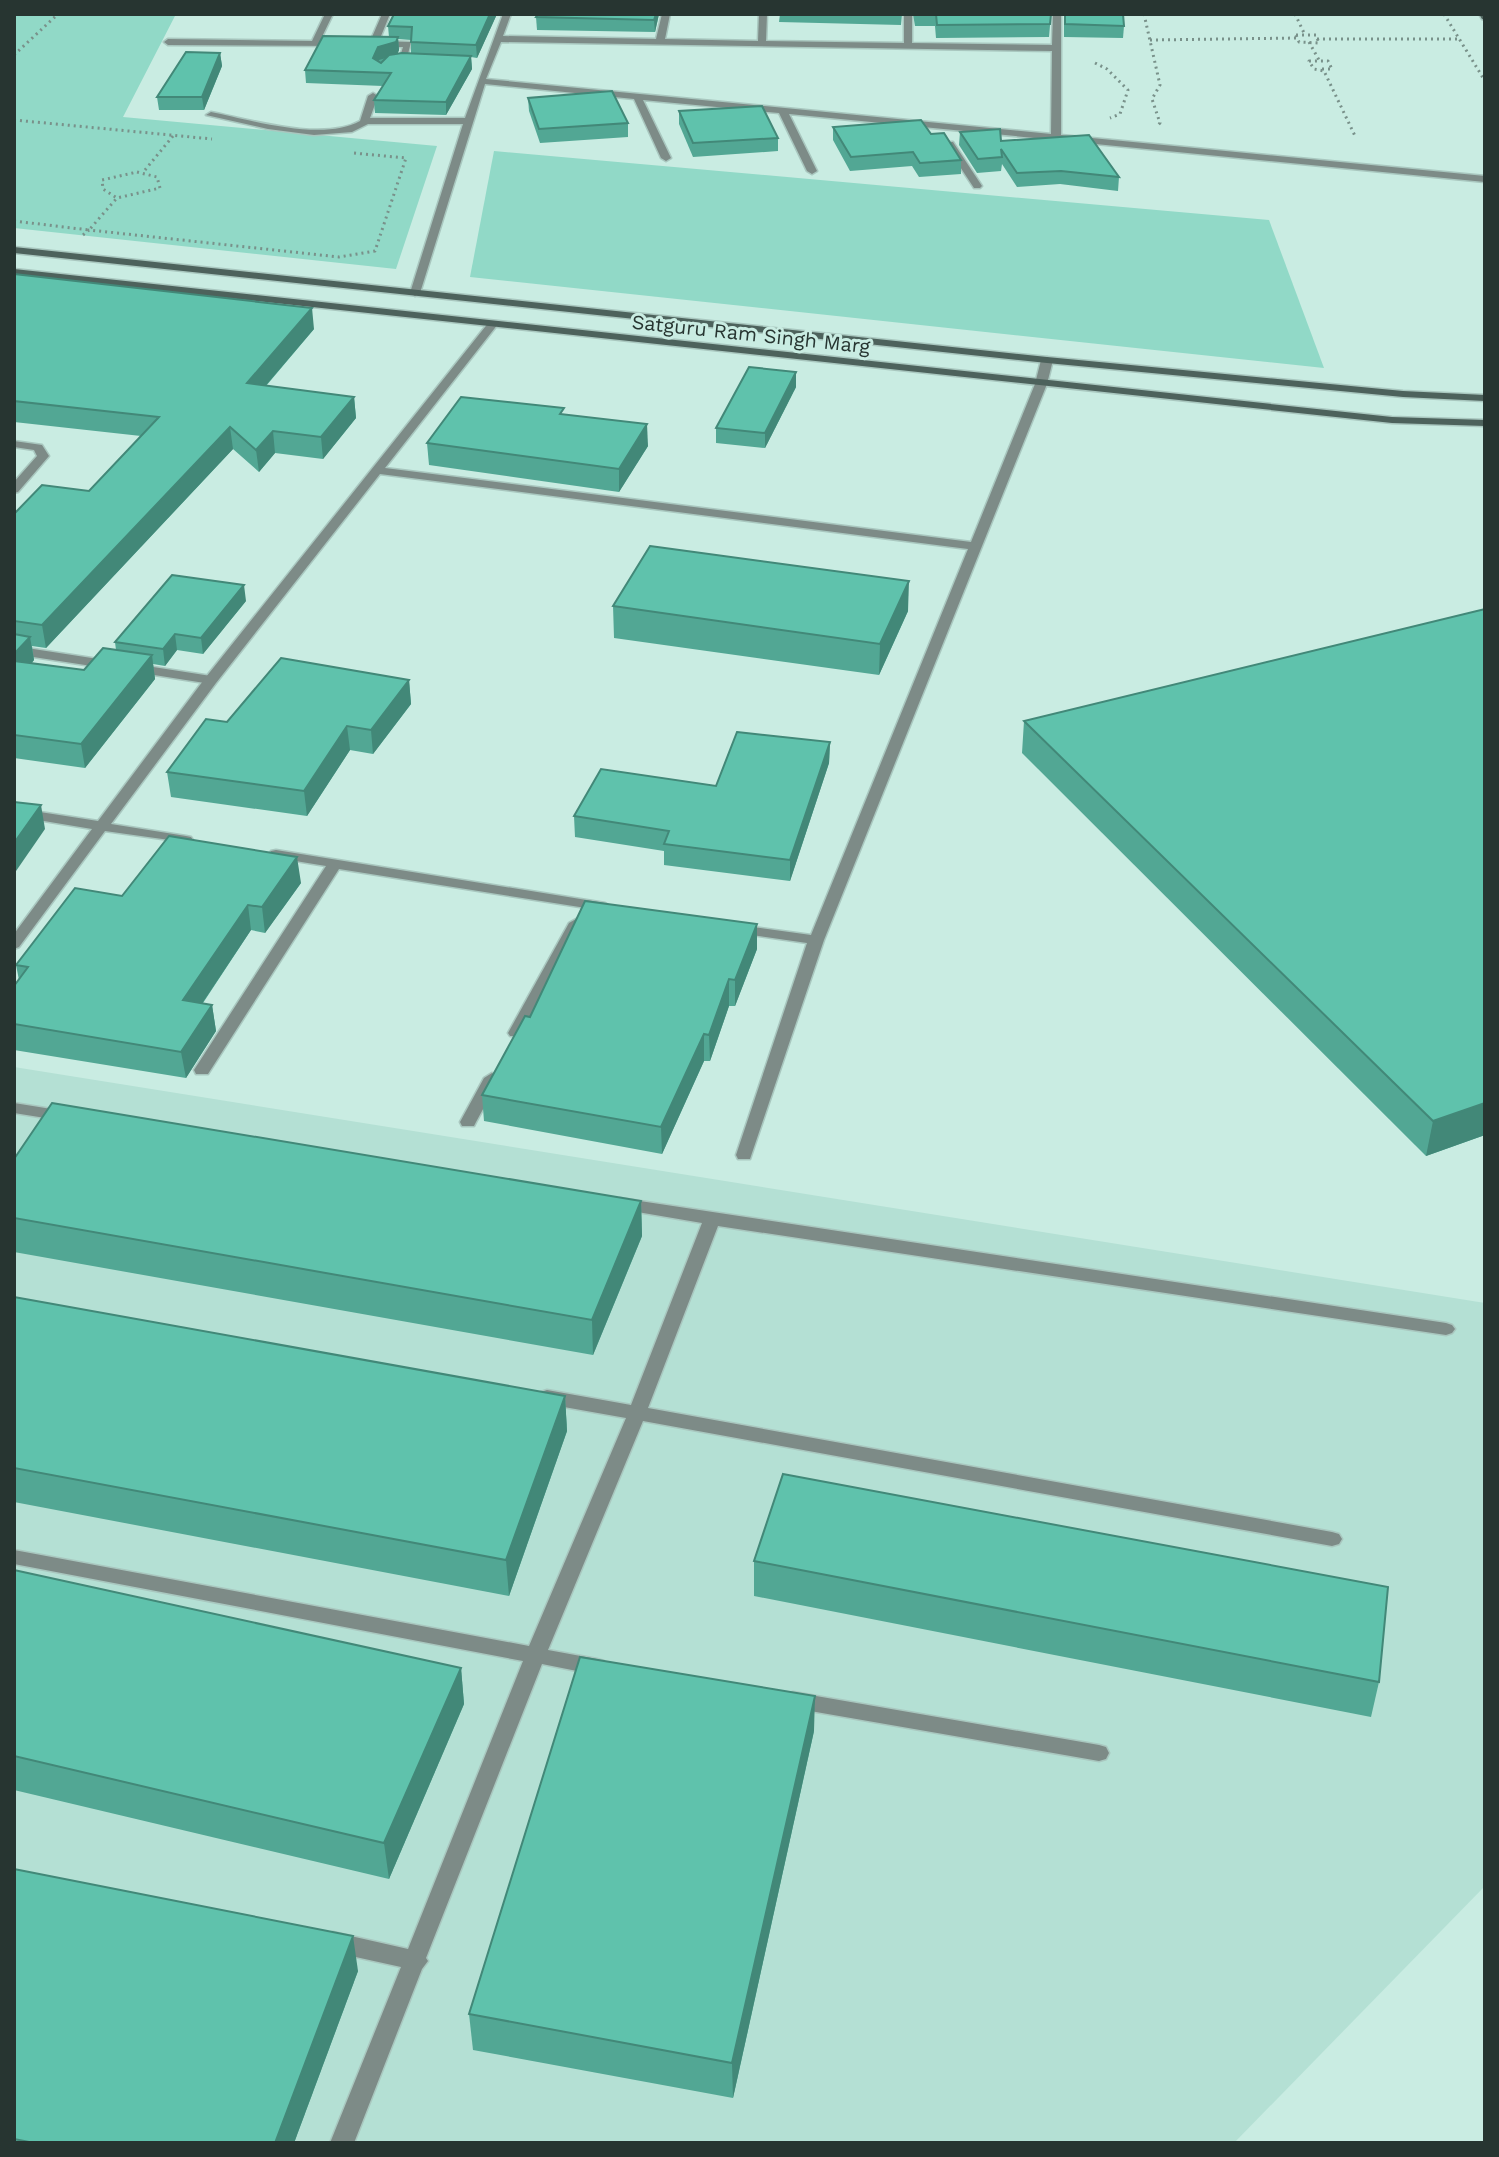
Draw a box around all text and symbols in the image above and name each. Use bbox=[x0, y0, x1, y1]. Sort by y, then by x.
street label: Satguru Ram Singh Marg bbox=[631, 310, 872, 358]

